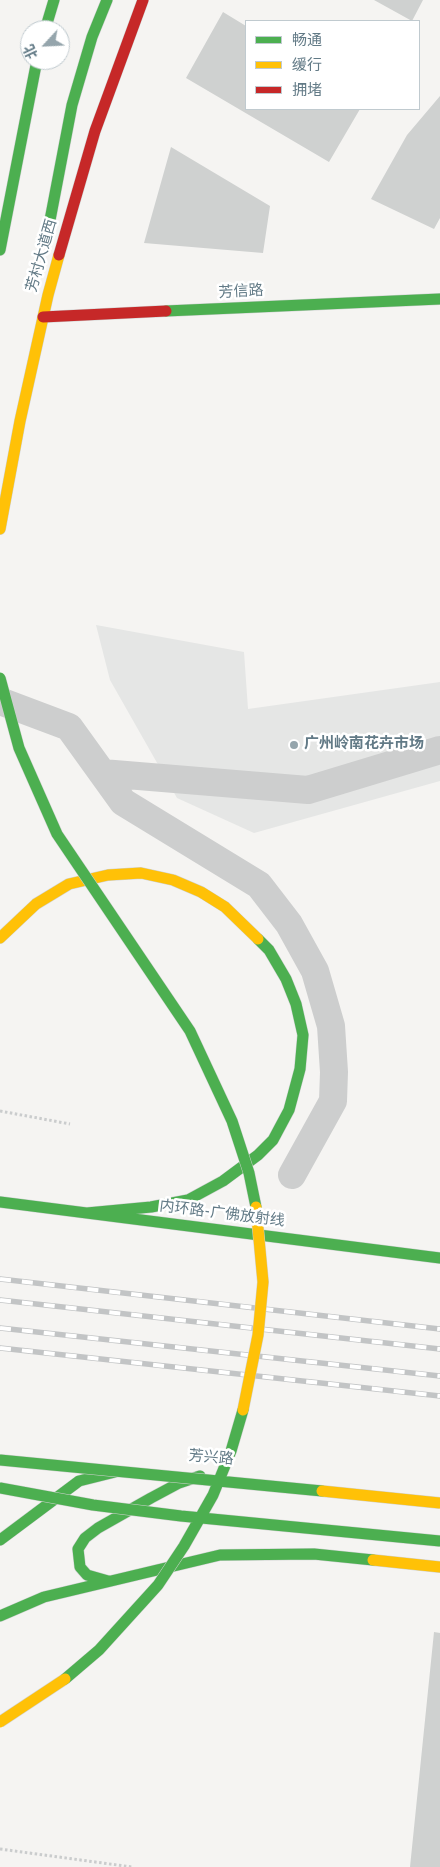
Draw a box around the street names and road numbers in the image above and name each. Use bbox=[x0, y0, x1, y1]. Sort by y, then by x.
street label: 芳村大道西 bbox=[24, 217, 62, 295]
street label: 芳信路 bbox=[218, 283, 264, 303]
street label: 内环路-广佛放射线 bbox=[158, 1198, 286, 1232]
street label: 芳兴路 bbox=[188, 1448, 234, 1470]

